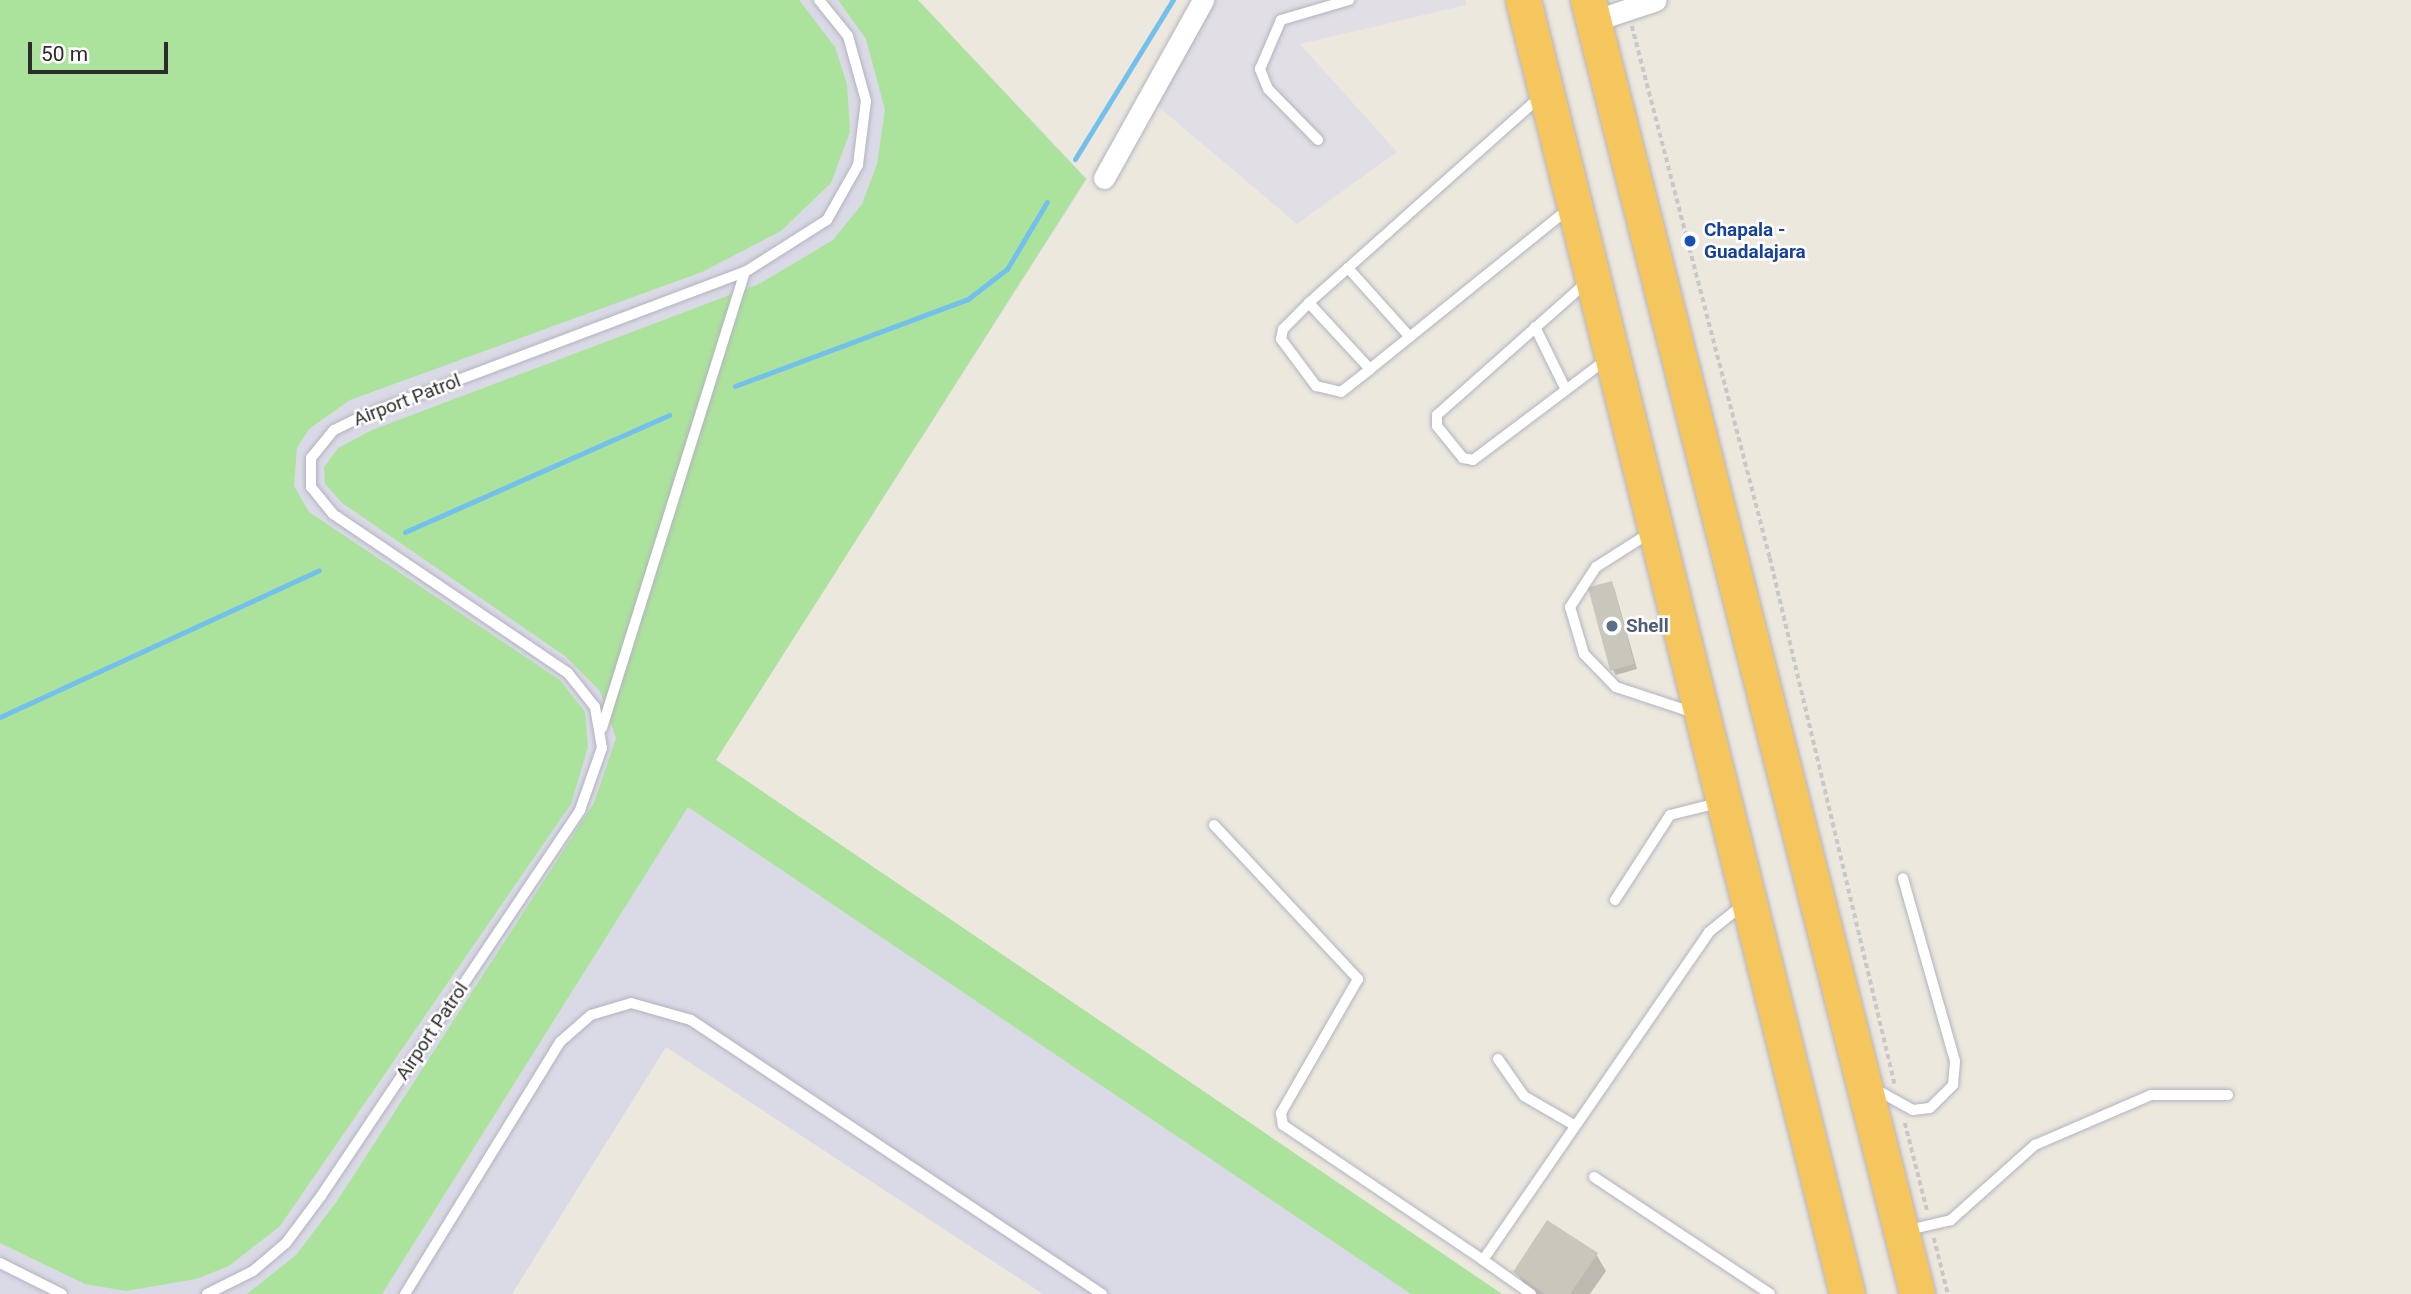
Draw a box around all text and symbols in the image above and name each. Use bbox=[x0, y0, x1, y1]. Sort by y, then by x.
scale bar bbox=[32, 28, 172, 72]
text: 50 m bbox=[41, 42, 88, 66]
place label: Chapala - Guadalajara bbox=[1704, 219, 1806, 263]
marker: Chapala - Guadalajara bbox=[1682, 233, 1698, 249]
street label: Airport Patrol bbox=[350, 369, 464, 431]
place label: Shell bbox=[1626, 615, 1669, 637]
marker: Shell bbox=[1604, 618, 1620, 634]
street label: Airport Patrol bbox=[391, 978, 473, 1084]

